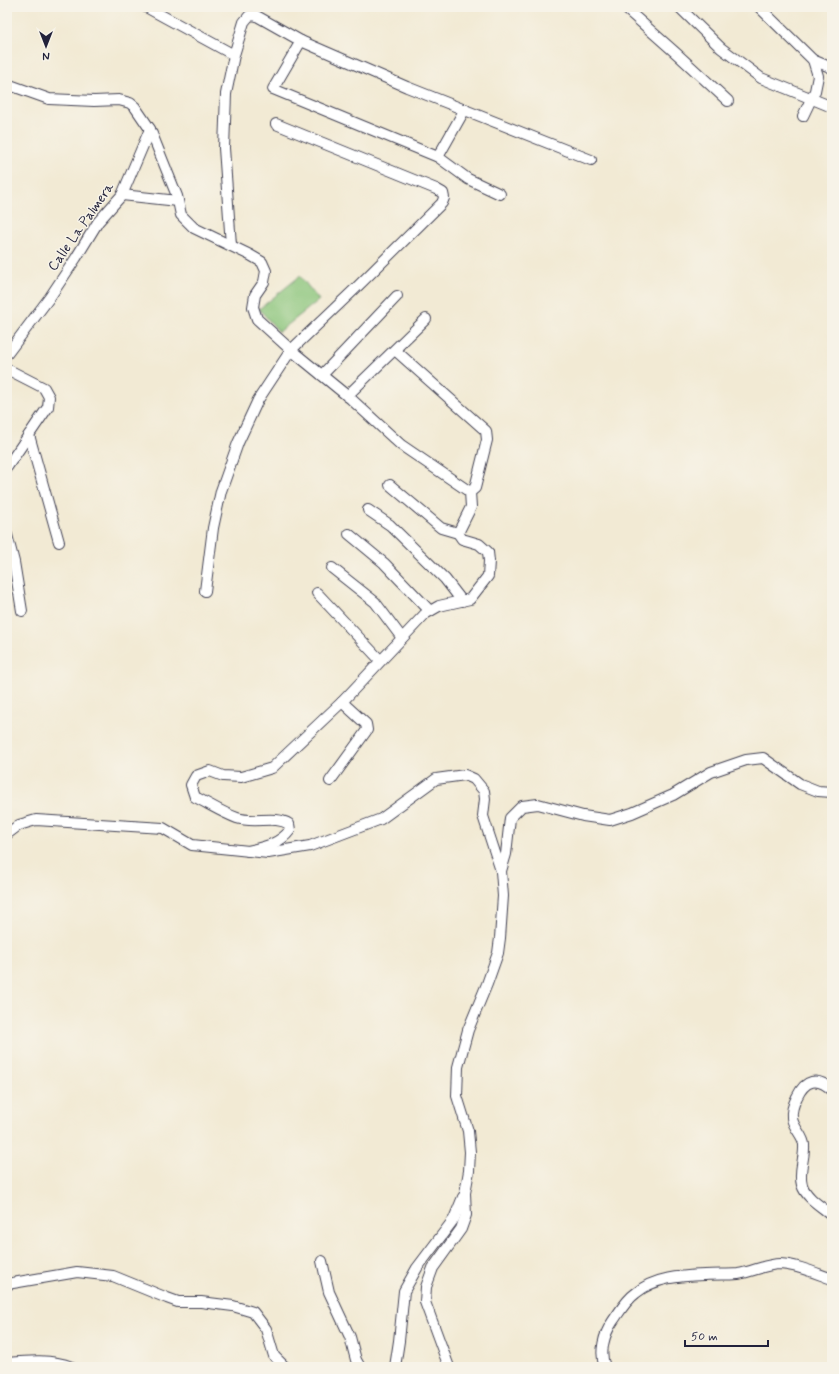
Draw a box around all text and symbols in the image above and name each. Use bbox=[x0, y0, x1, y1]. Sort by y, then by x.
north arrow bbox=[26, 26, 66, 66]
text: N bbox=[42, 48, 50, 62]
street label: Calle La Palmera bbox=[44, 179, 119, 275]
scale bar bbox=[685, 1322, 768, 1348]
text: 50 m bbox=[691, 1329, 718, 1345]

